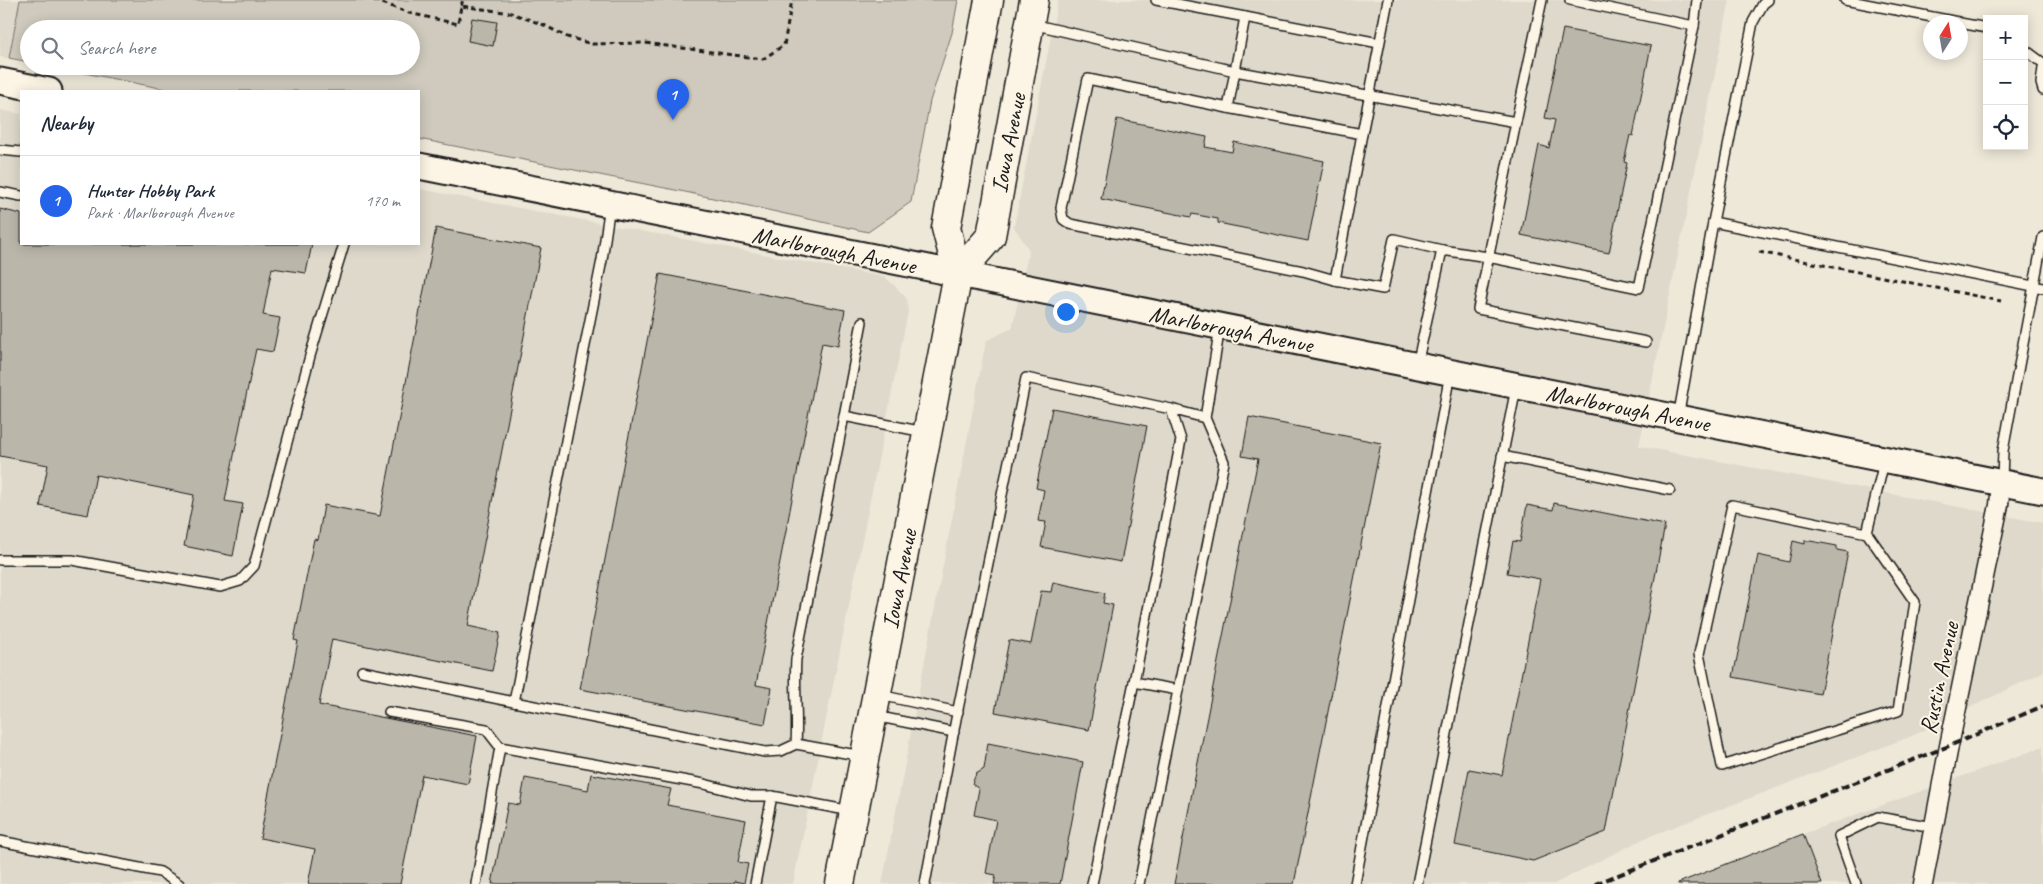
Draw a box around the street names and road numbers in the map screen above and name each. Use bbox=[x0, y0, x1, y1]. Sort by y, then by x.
street label: Iowa Avenue bbox=[984, 89, 1033, 195]
street label: Marlborough Avenue bbox=[750, 219, 920, 281]
street label: Marlborough Avenue bbox=[1147, 298, 1317, 360]
street label: Marlborough Avenue bbox=[1544, 377, 1714, 439]
street label: Iowa Avenue bbox=[875, 525, 924, 631]
street label: Rustin Avenue bbox=[1913, 617, 1966, 737]

